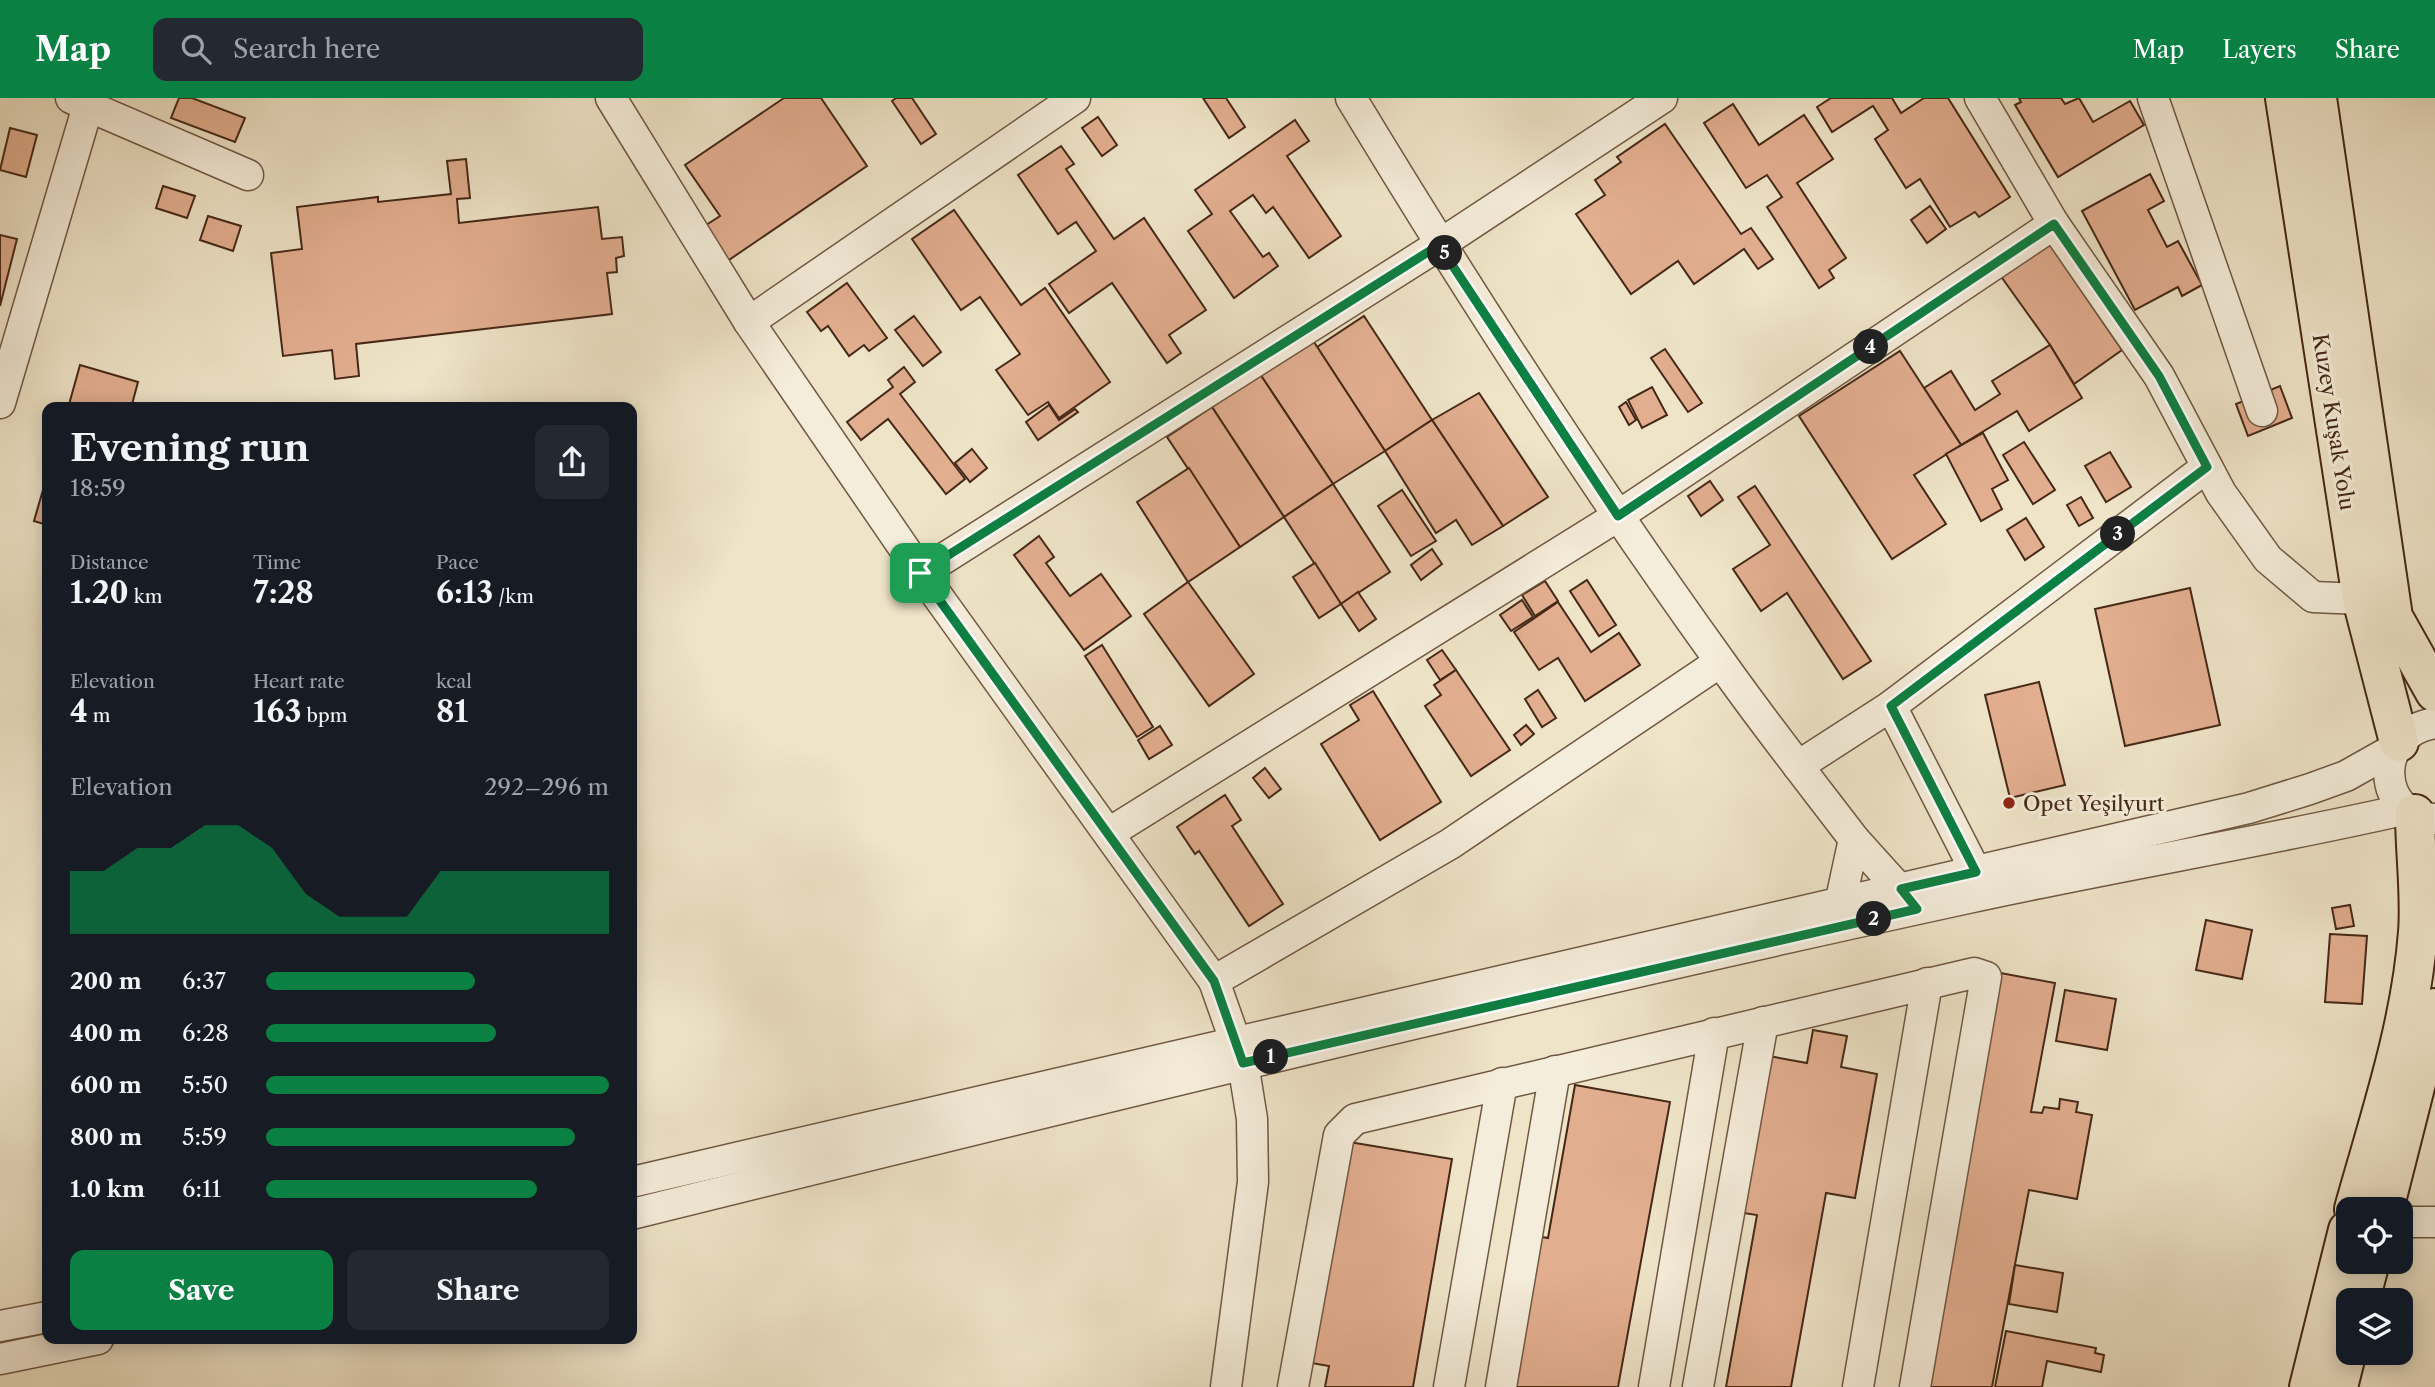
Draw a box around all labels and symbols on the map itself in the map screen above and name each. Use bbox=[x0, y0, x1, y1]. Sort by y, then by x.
pin: 5 bbox=[1428, 236, 1462, 270]
pin: 4 bbox=[1854, 330, 1888, 364]
street label: Kuzey Kuşak Yolu bbox=[2308, 332, 2360, 512]
pin: 3 bbox=[2100, 516, 2136, 551]
pin bbox=[890, 543, 950, 603]
place label: Opet Yeşilyurt bbox=[2023, 791, 2165, 816]
marker: Opet Yeşilyurt bbox=[2001, 795, 2017, 811]
pin: 2 bbox=[1856, 902, 1892, 936]
pin: 1 bbox=[1254, 1040, 1288, 1074]

